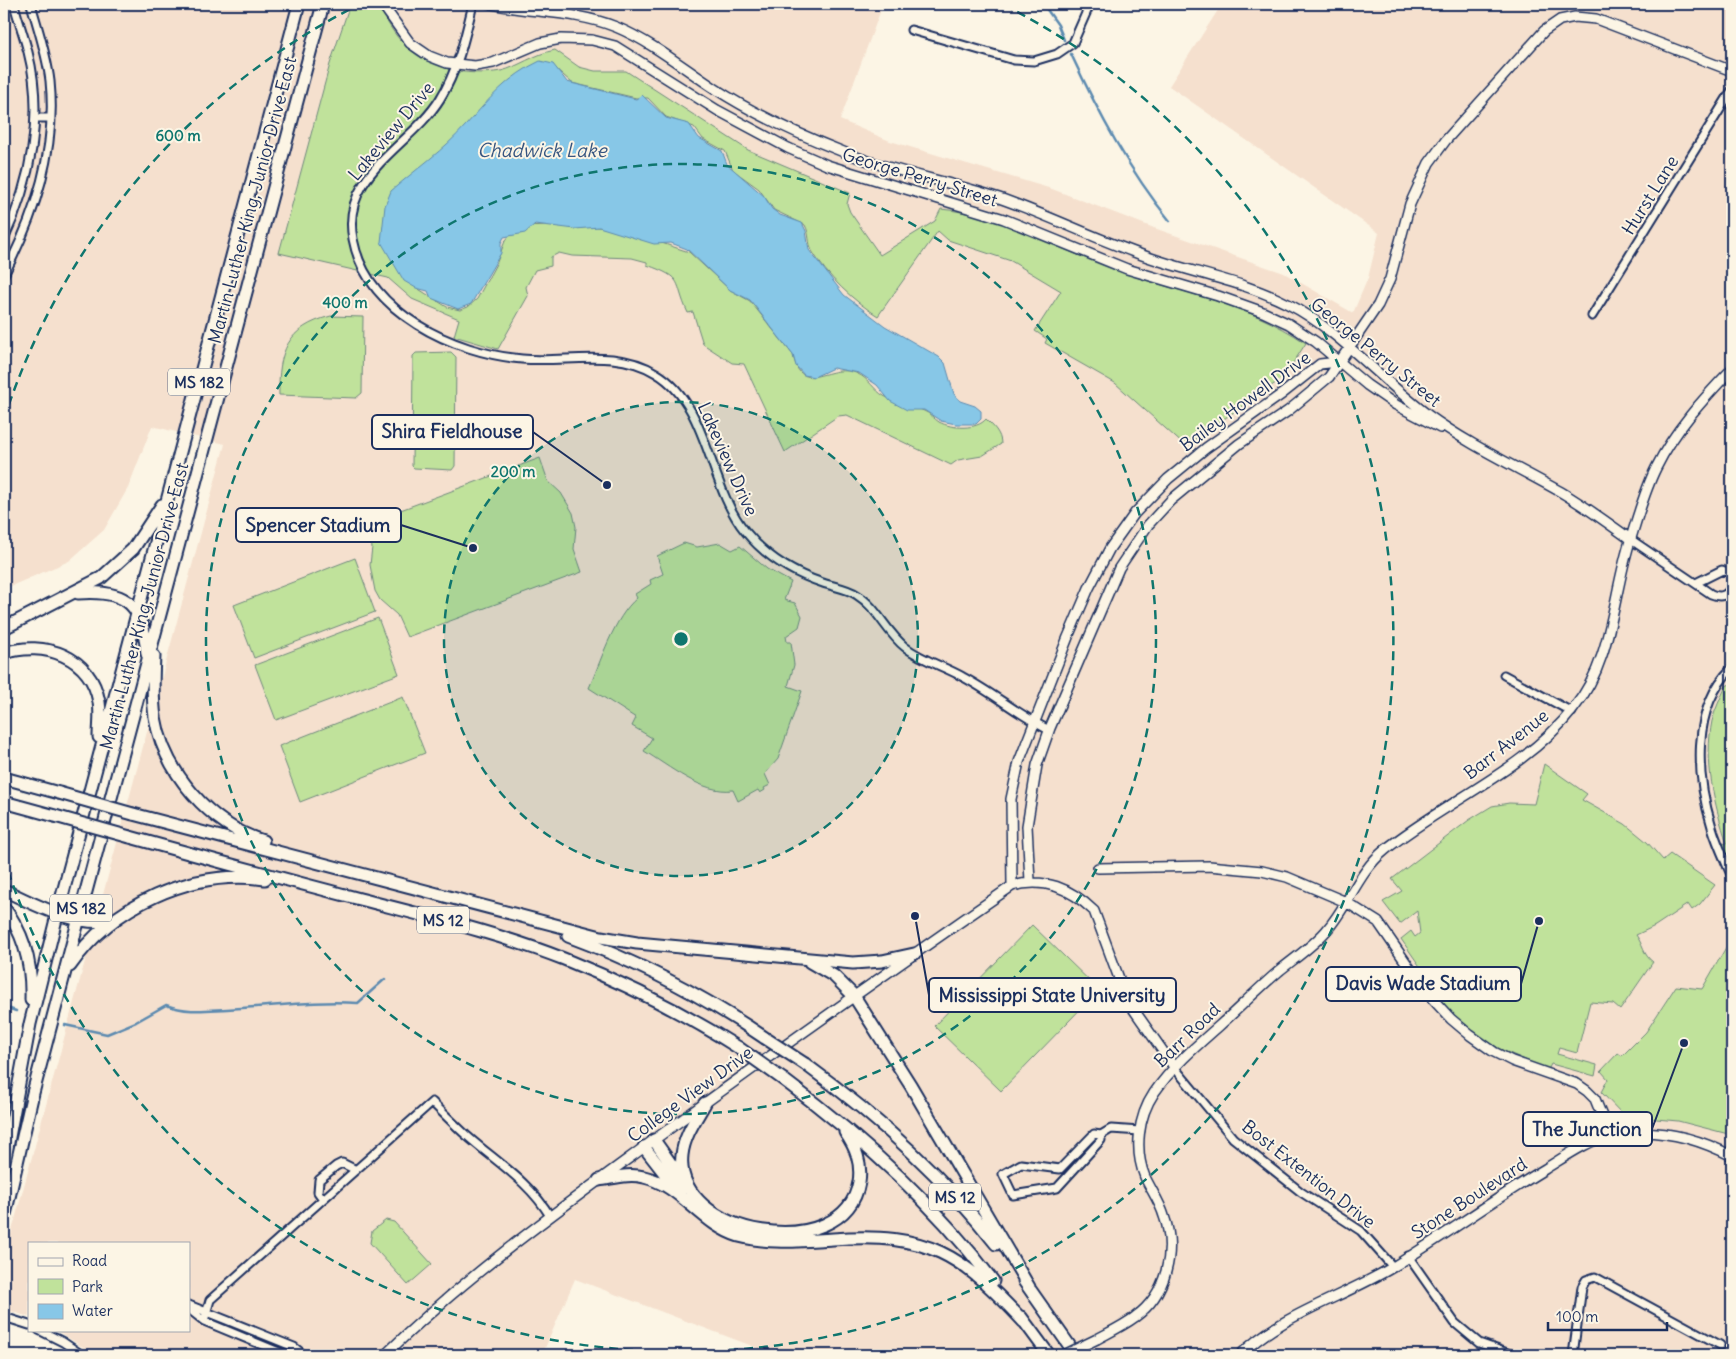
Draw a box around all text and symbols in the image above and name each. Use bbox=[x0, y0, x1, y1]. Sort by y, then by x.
street label: Martin Luther King, Junior Drive East bbox=[203, 54, 301, 346]
street label: Lakeview Drive bbox=[343, 77, 439, 185]
text: 600 m bbox=[155, 126, 201, 145]
water label: Chadwick Lake bbox=[477, 138, 608, 162]
street label: George Perry Street bbox=[840, 142, 1000, 212]
street label: Hurst Lane bbox=[1617, 151, 1683, 239]
street label: George Perry Street bbox=[1306, 292, 1446, 412]
text: 400 m bbox=[322, 293, 368, 312]
street label: Bailey Howell Drive bbox=[1175, 346, 1315, 456]
road number: MS 182 bbox=[168, 368, 230, 396]
street label: Lakeview Drive bbox=[693, 399, 763, 519]
callout: Shira Fieldhouse bbox=[372, 415, 533, 449]
text: Shira Fieldhouse bbox=[382, 419, 523, 443]
street label: Martin Luther King, Junior Drive East bbox=[95, 460, 193, 752]
text: 200 m bbox=[491, 462, 535, 481]
callout: Spencer Stadium bbox=[236, 508, 401, 542]
text: Spencer Stadium bbox=[245, 513, 391, 537]
centre of rings bbox=[672, 630, 690, 648]
street label: Barr Avenue bbox=[1459, 704, 1553, 784]
road number: MS 182 bbox=[50, 894, 112, 921]
road number: MS 12 bbox=[417, 906, 469, 934]
callout: Davis Wade Stadium bbox=[1326, 967, 1521, 1001]
text: Davis Wade Stadium bbox=[1336, 971, 1511, 995]
callout: Mississippi State University bbox=[929, 978, 1176, 1012]
text: Mississippi State University bbox=[939, 983, 1165, 1007]
street label: Barr Road bbox=[1149, 998, 1225, 1072]
street label: College View Drive bbox=[623, 1041, 757, 1147]
callout: The Junction bbox=[1523, 1112, 1652, 1146]
street label: Bost Extention Drive bbox=[1238, 1115, 1380, 1233]
text: The Junction bbox=[1532, 1117, 1642, 1141]
street label: Stone Boulevard bbox=[1407, 1152, 1531, 1244]
road number: MS 12 bbox=[929, 1184, 981, 1210]
legend bbox=[28, 1242, 190, 1332]
text: Road bbox=[72, 1251, 107, 1270]
text: Park bbox=[72, 1277, 103, 1296]
scale bar bbox=[1548, 1299, 1667, 1331]
text: Water bbox=[72, 1301, 113, 1320]
text: 100 m bbox=[1556, 1307, 1598, 1326]

